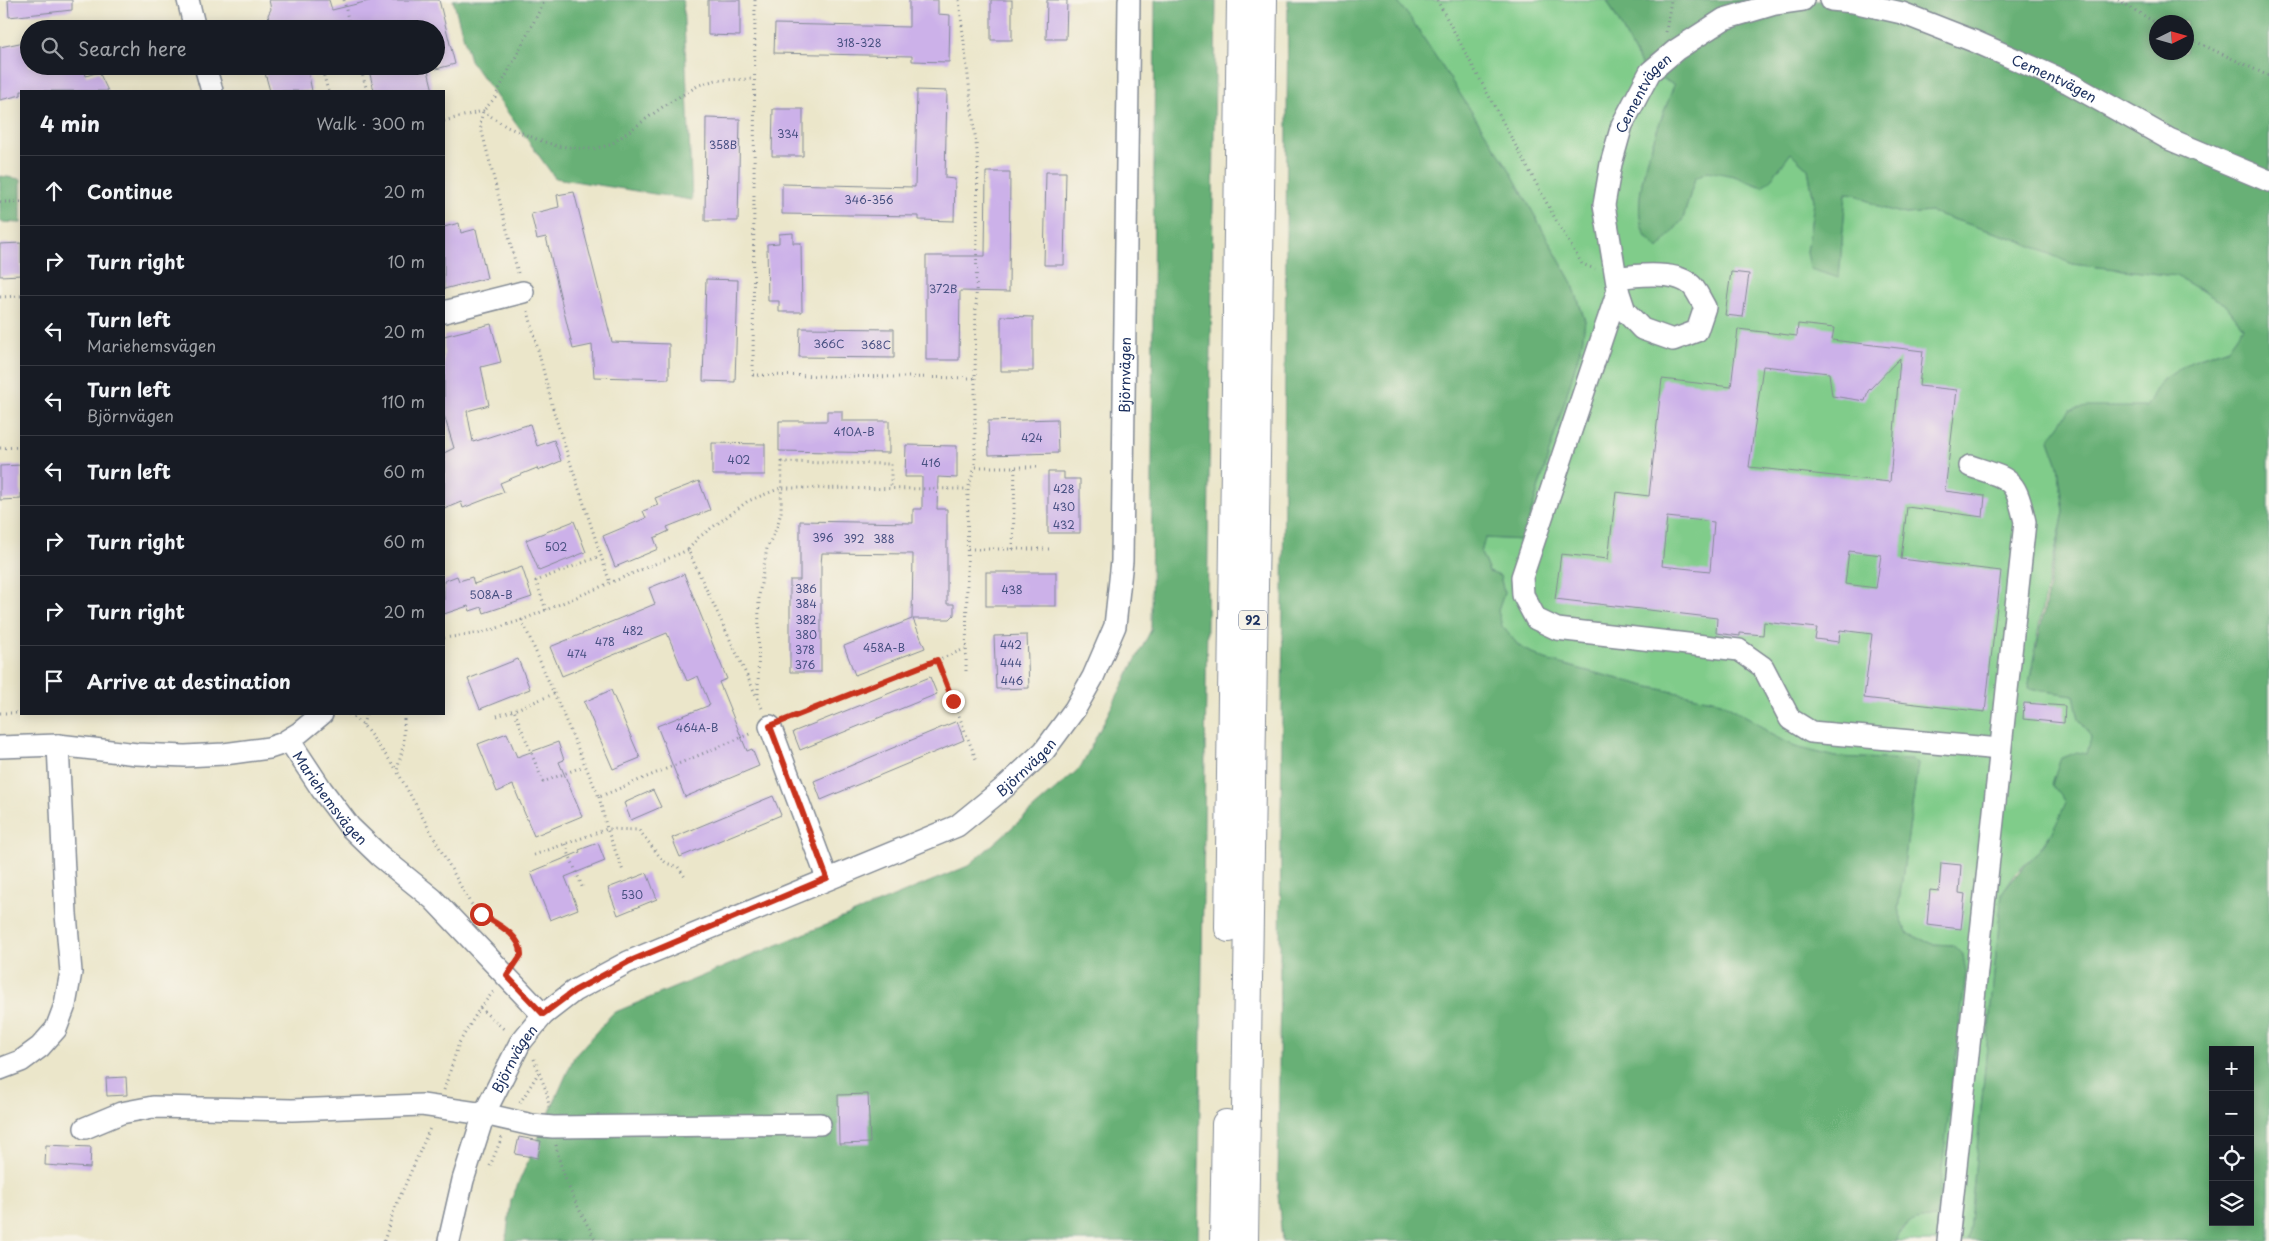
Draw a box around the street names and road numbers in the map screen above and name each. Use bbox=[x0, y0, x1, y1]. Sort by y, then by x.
street label: Cementvägen bbox=[1610, 48, 1676, 135]
street label: Cementvägen bbox=[2008, 49, 2101, 107]
street label: Björnvägen bbox=[1113, 337, 1135, 413]
road number: 92 bbox=[1239, 610, 1267, 630]
street label: Björnvägen bbox=[991, 734, 1061, 801]
street label: Mariehemsvägen bbox=[288, 746, 373, 849]
street label: Björnvägen bbox=[486, 1020, 542, 1096]

